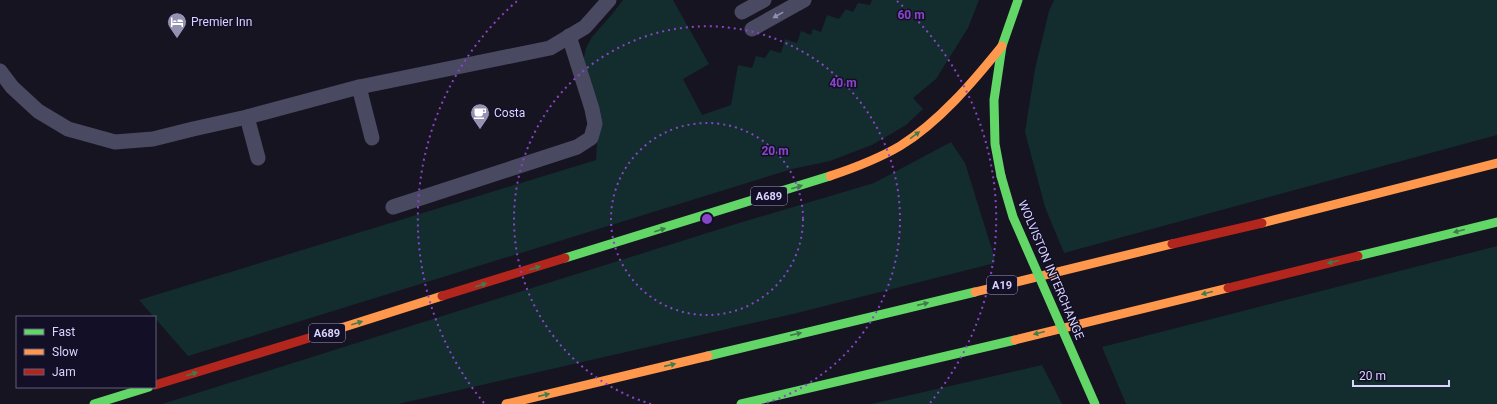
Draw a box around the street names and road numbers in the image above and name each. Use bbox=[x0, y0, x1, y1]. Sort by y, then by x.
road number: A689 bbox=[751, 187, 787, 205]
street label: WOLVISTON INTERCHANGE bbox=[1015, 198, 1087, 342]
road number: A19 bbox=[987, 276, 1017, 294]
road number: A689 bbox=[309, 324, 345, 342]

